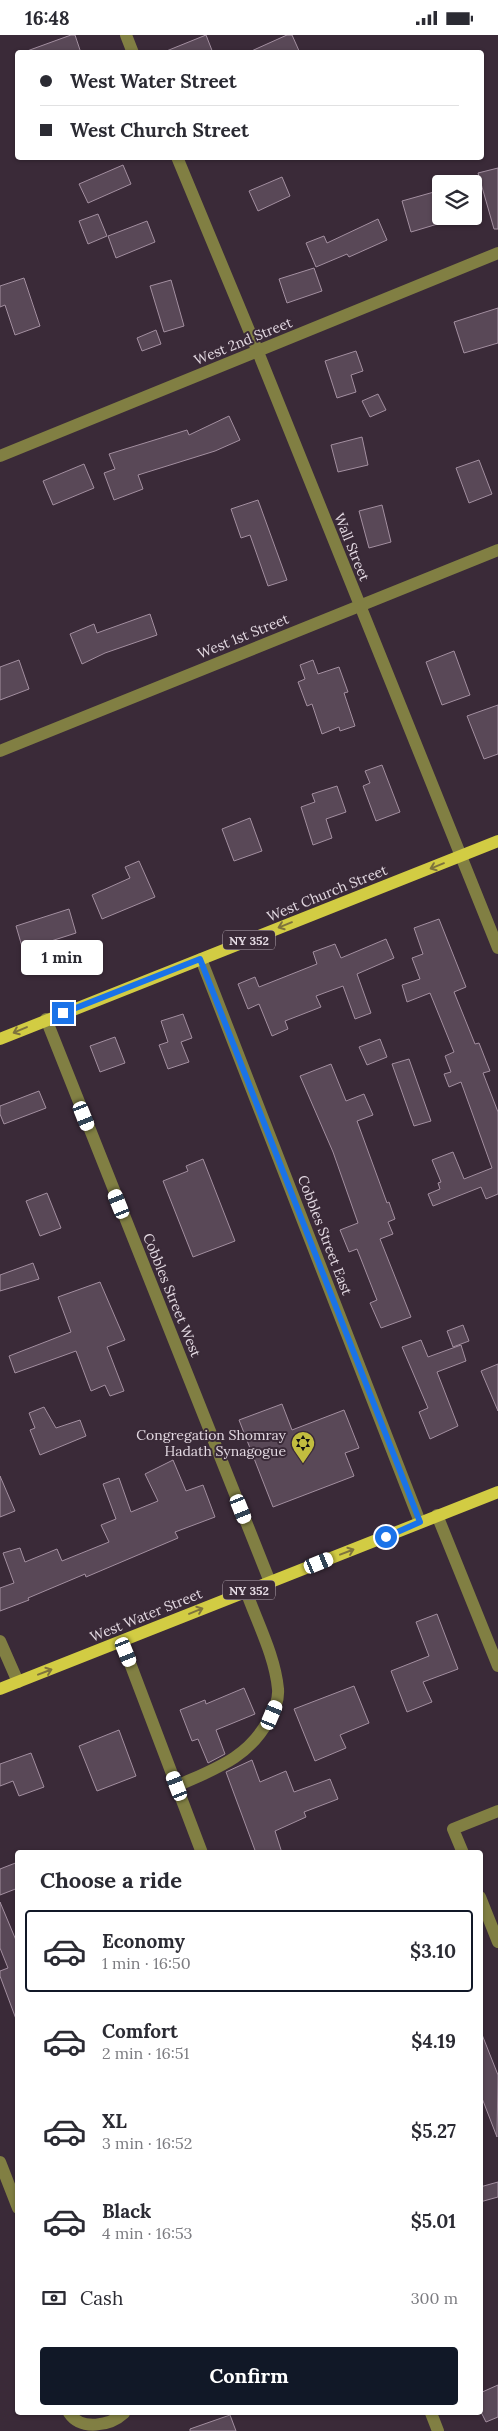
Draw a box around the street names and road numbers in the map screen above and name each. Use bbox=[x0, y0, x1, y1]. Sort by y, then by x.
street label: West 2nd Street bbox=[191, 313, 295, 369]
street label: Wall Street bbox=[330, 510, 374, 584]
street label: West 1st Street bbox=[195, 609, 292, 662]
street label: West Church Street bbox=[264, 860, 390, 925]
road number: NY 352 bbox=[223, 931, 275, 949]
street label: Cobbles Street East bbox=[294, 1172, 356, 1298]
street label: Cobbles Street West bbox=[139, 1230, 205, 1360]
road number: NY 352 bbox=[223, 1581, 275, 1599]
street label: West Water Street bbox=[87, 1584, 205, 1646]

